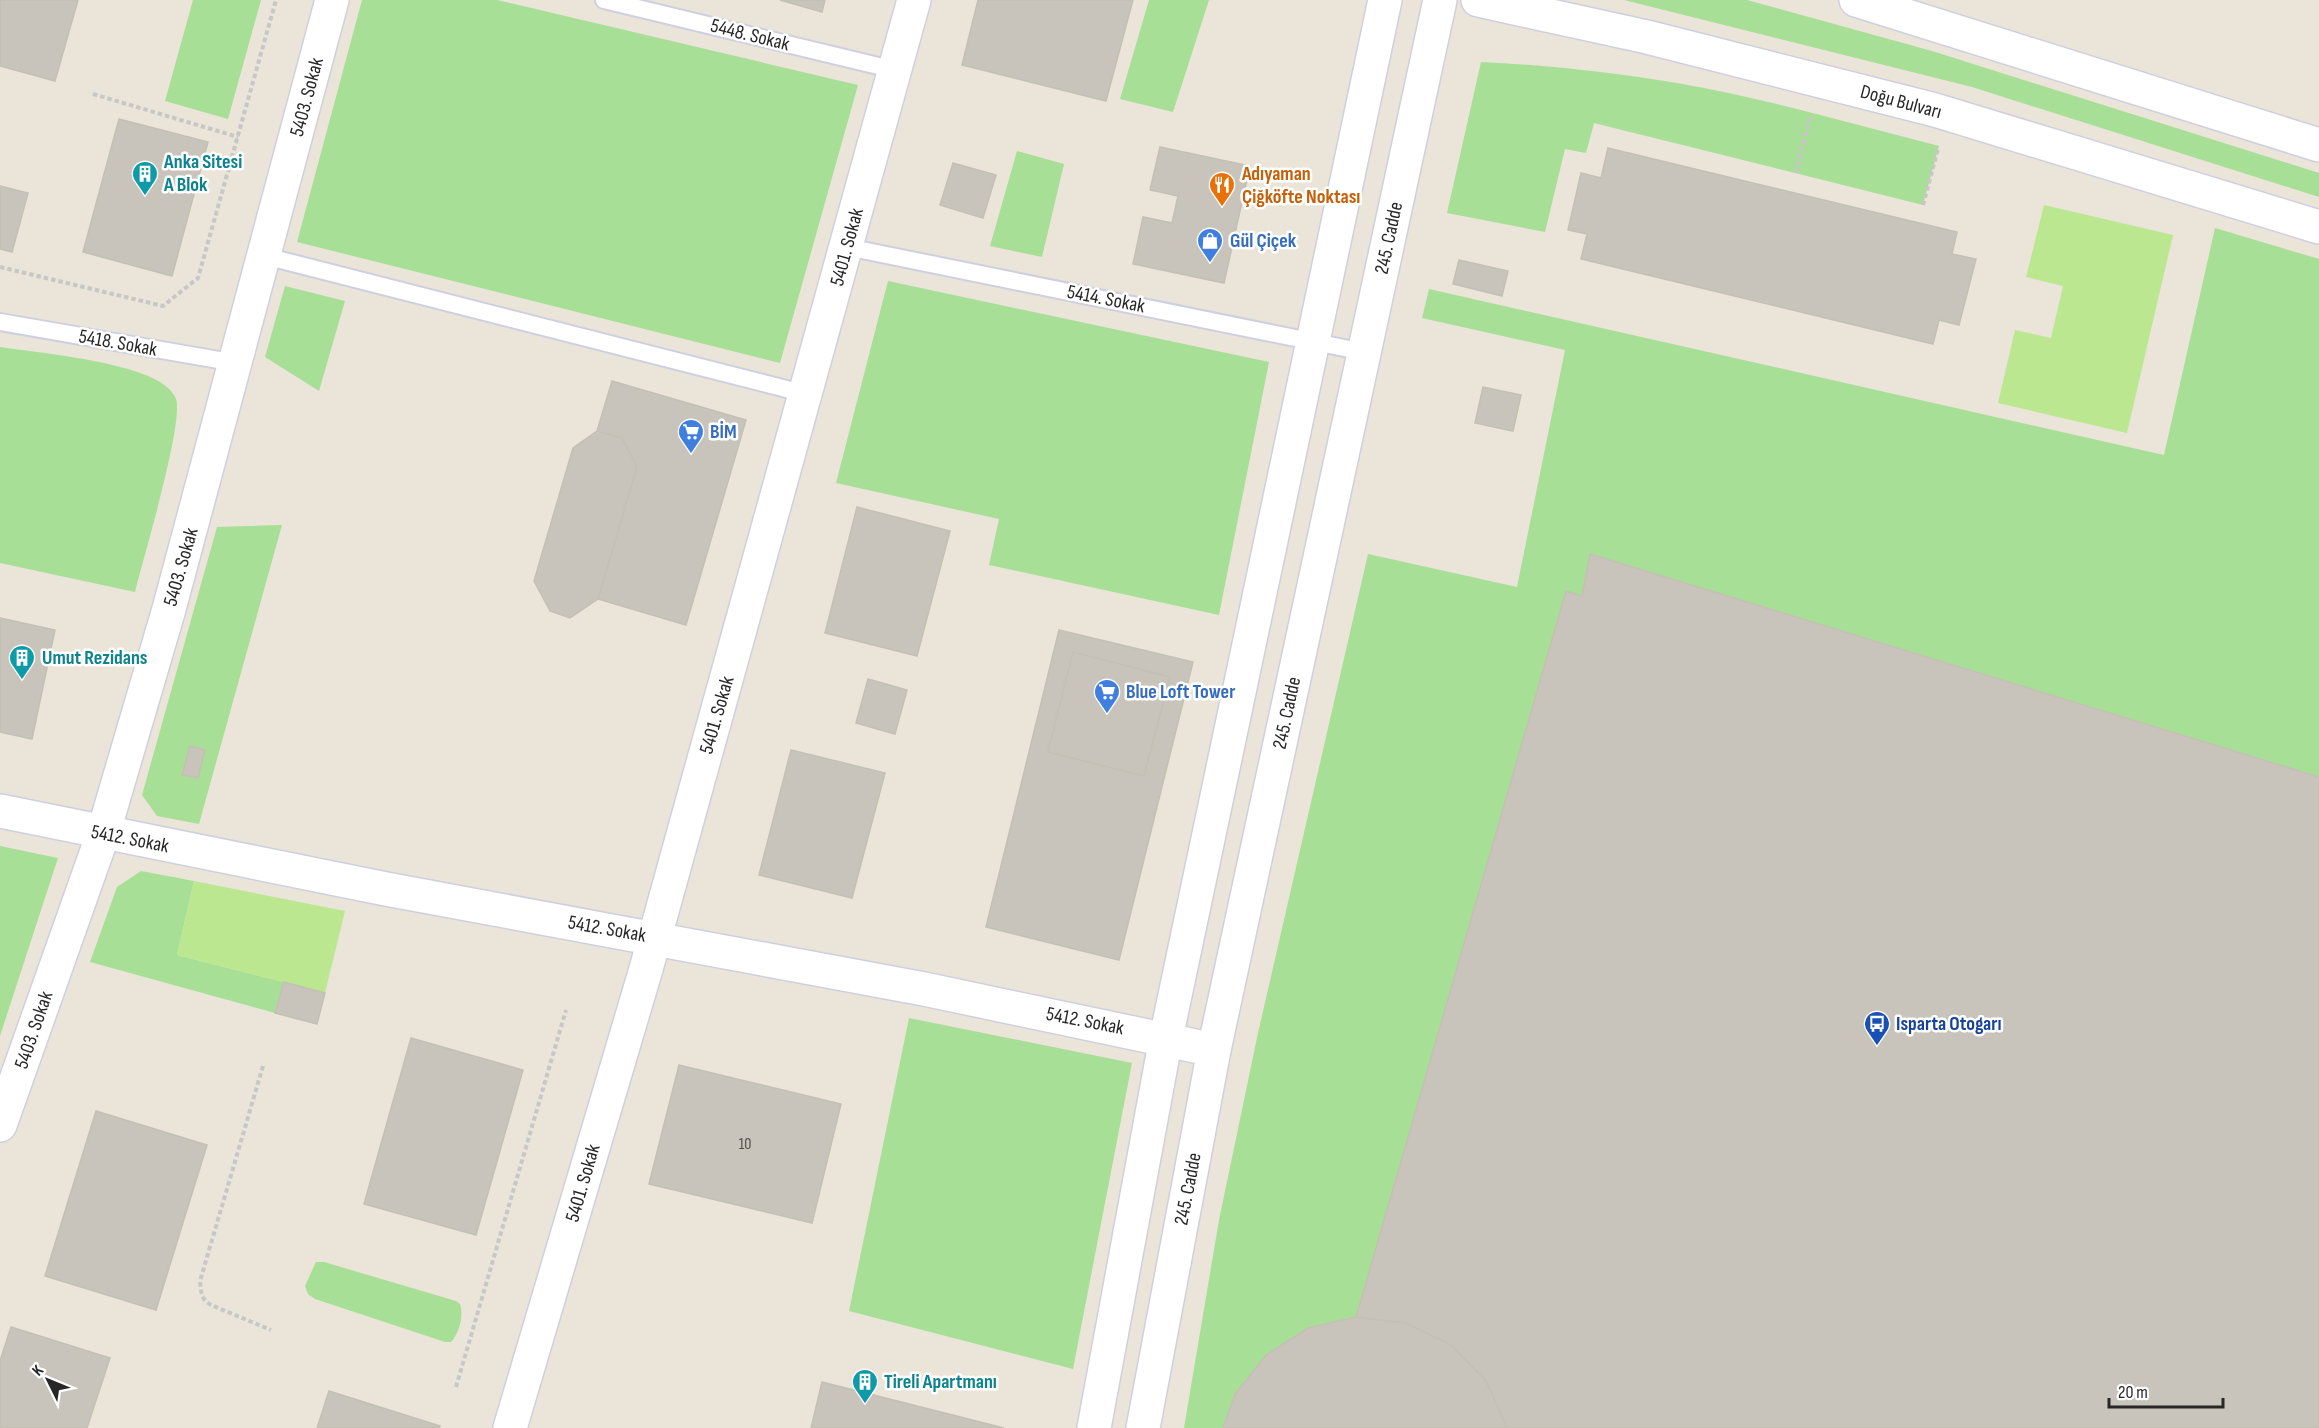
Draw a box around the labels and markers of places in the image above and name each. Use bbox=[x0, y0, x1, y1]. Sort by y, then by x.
place label: Anka Sitesi A Blok bbox=[163, 150, 242, 197]
building icon: Anka Sitesi A Blok bbox=[130, 159, 160, 197]
place label: Adıyaman Çiğköfte Noktası bbox=[1241, 162, 1360, 209]
restaurant icon: Adıyaman Çiğköfte Noktası bbox=[1207, 170, 1237, 208]
shop icon: Gül Çiçek bbox=[1195, 226, 1225, 264]
place label: Gül Çiçek bbox=[1230, 229, 1297, 253]
supermarket icon: BİM bbox=[676, 417, 706, 455]
place label: BİM bbox=[710, 420, 737, 444]
building icon: Umut Rezidans bbox=[7, 643, 37, 681]
place label: Umut Rezidans bbox=[42, 646, 148, 670]
supermarket icon: Blue Loft Tower bbox=[1092, 677, 1122, 715]
place label: Blue Loft Tower bbox=[1126, 680, 1235, 704]
bus stop icon: Isparta Otogarı bbox=[1862, 1009, 1892, 1047]
place label: Isparta Otogarı bbox=[1896, 1012, 2002, 1036]
building icon: Tireli Apartmanı bbox=[850, 1367, 880, 1405]
place label: Tireli Apartmanı bbox=[884, 1370, 997, 1394]

